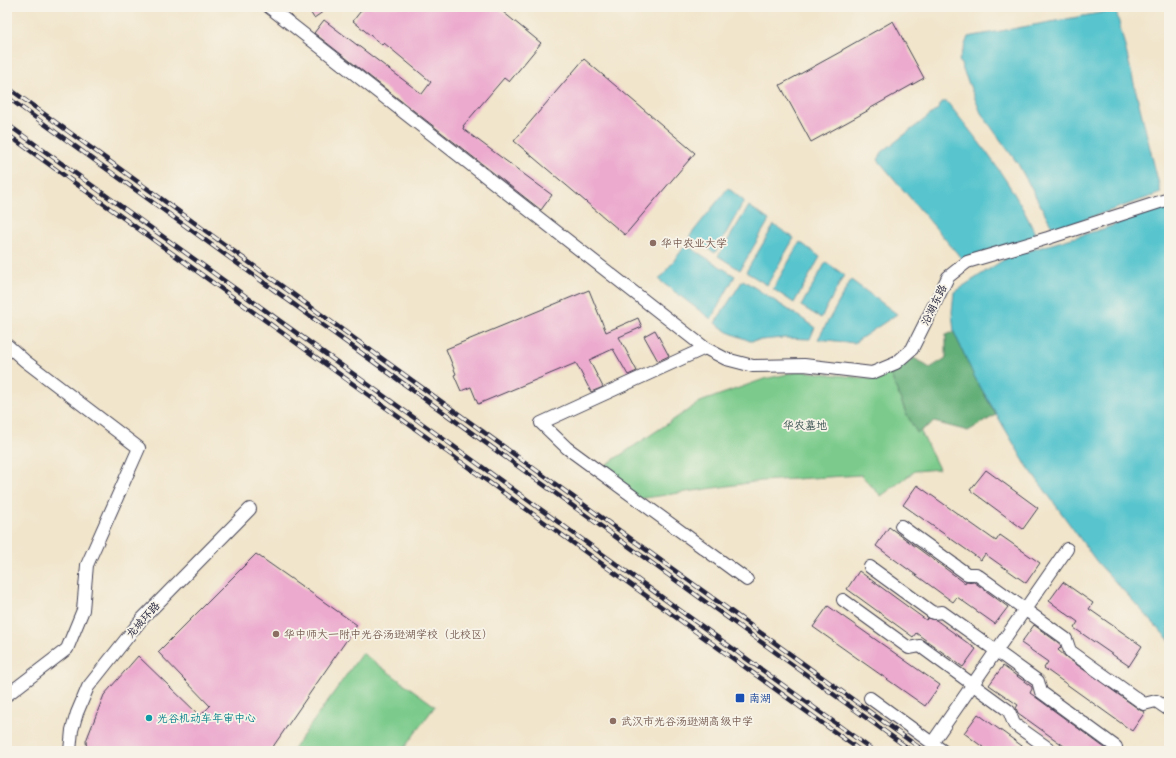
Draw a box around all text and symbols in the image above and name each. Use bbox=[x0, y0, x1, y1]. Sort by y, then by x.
place label: 华中农业大学 bbox=[661, 234, 727, 253]
marker: 华中农业大学 bbox=[648, 238, 658, 248]
street label: 沿湖东路 bbox=[916, 281, 952, 329]
park label: 华农墓地 bbox=[783, 416, 827, 435]
street label: 龙城环路 bbox=[121, 597, 165, 643]
place label: 华中师大一附中光谷汤逊湖学校（北校区） bbox=[284, 625, 493, 644]
marker: 华中师大一附中光谷汤逊湖学校（北校区） bbox=[271, 629, 281, 639]
place label: 南湖 bbox=[749, 689, 771, 708]
marker: 南湖 bbox=[734, 692, 746, 704]
place label: 光谷机动车年审中心 bbox=[157, 709, 256, 728]
place label: 武汉市光谷汤逊湖高级中学 bbox=[621, 712, 753, 731]
marker: 光谷机动车年审中心 bbox=[144, 713, 154, 723]
marker: 武汉市光谷汤逊湖高级中学 bbox=[608, 716, 618, 726]

